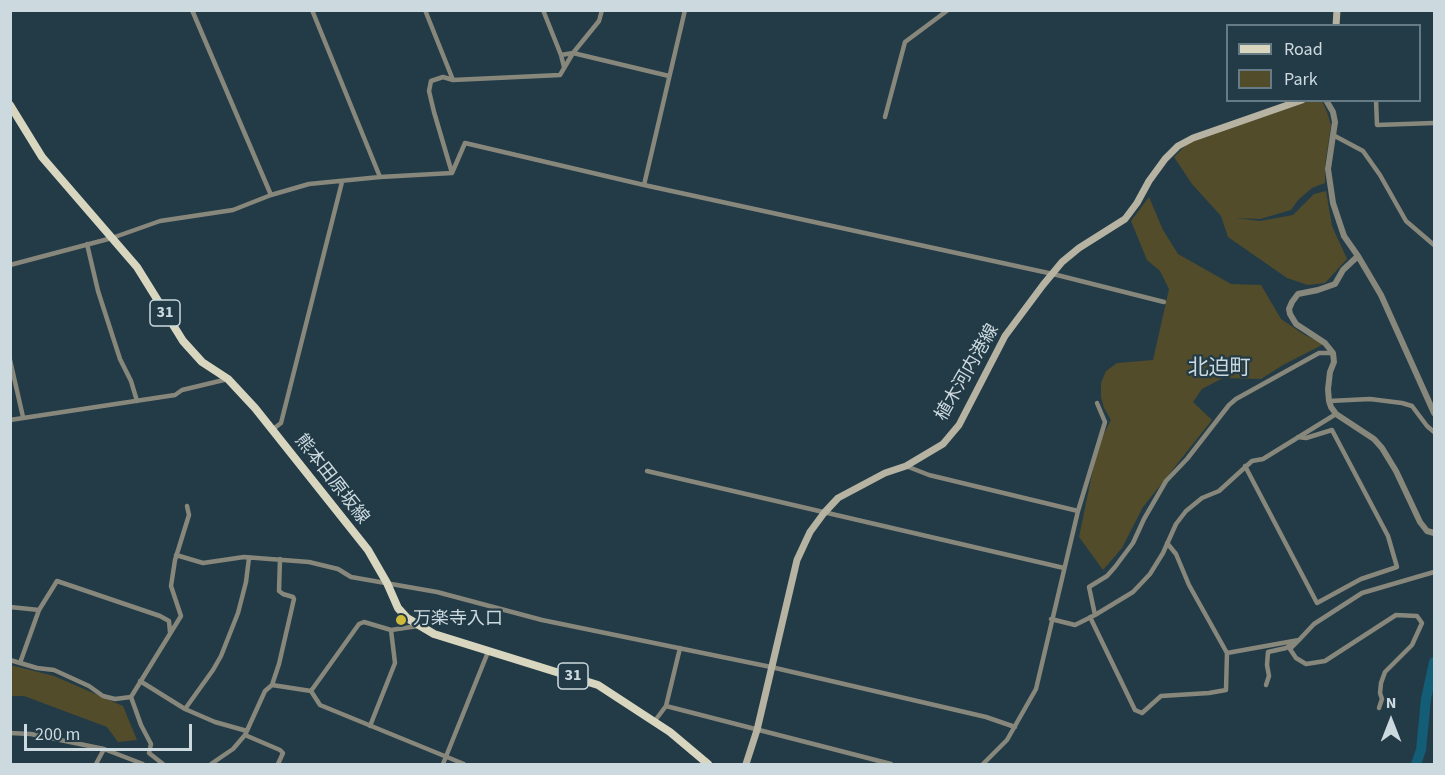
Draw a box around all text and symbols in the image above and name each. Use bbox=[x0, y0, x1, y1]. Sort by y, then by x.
legend bbox=[1226, 24, 1421, 102]
text: Road bbox=[1284, 37, 1323, 62]
text: Park bbox=[1284, 67, 1318, 92]
road number: 31 bbox=[150, 300, 180, 326]
street label: 植木河内港線 bbox=[932, 321, 1004, 425]
district label: 北迫町 bbox=[1188, 356, 1250, 382]
street label: 熊本田原坂線 bbox=[289, 431, 373, 529]
place label: 万楽寺入口 bbox=[413, 609, 503, 631]
marker: 万楽寺入口 bbox=[394, 613, 408, 627]
road number: 31 bbox=[558, 663, 588, 689]
north arrow bbox=[1361, 691, 1421, 751]
text: N bbox=[1386, 692, 1396, 714]
scale bar bbox=[27, 712, 195, 750]
text: 200 m bbox=[35, 722, 80, 747]

